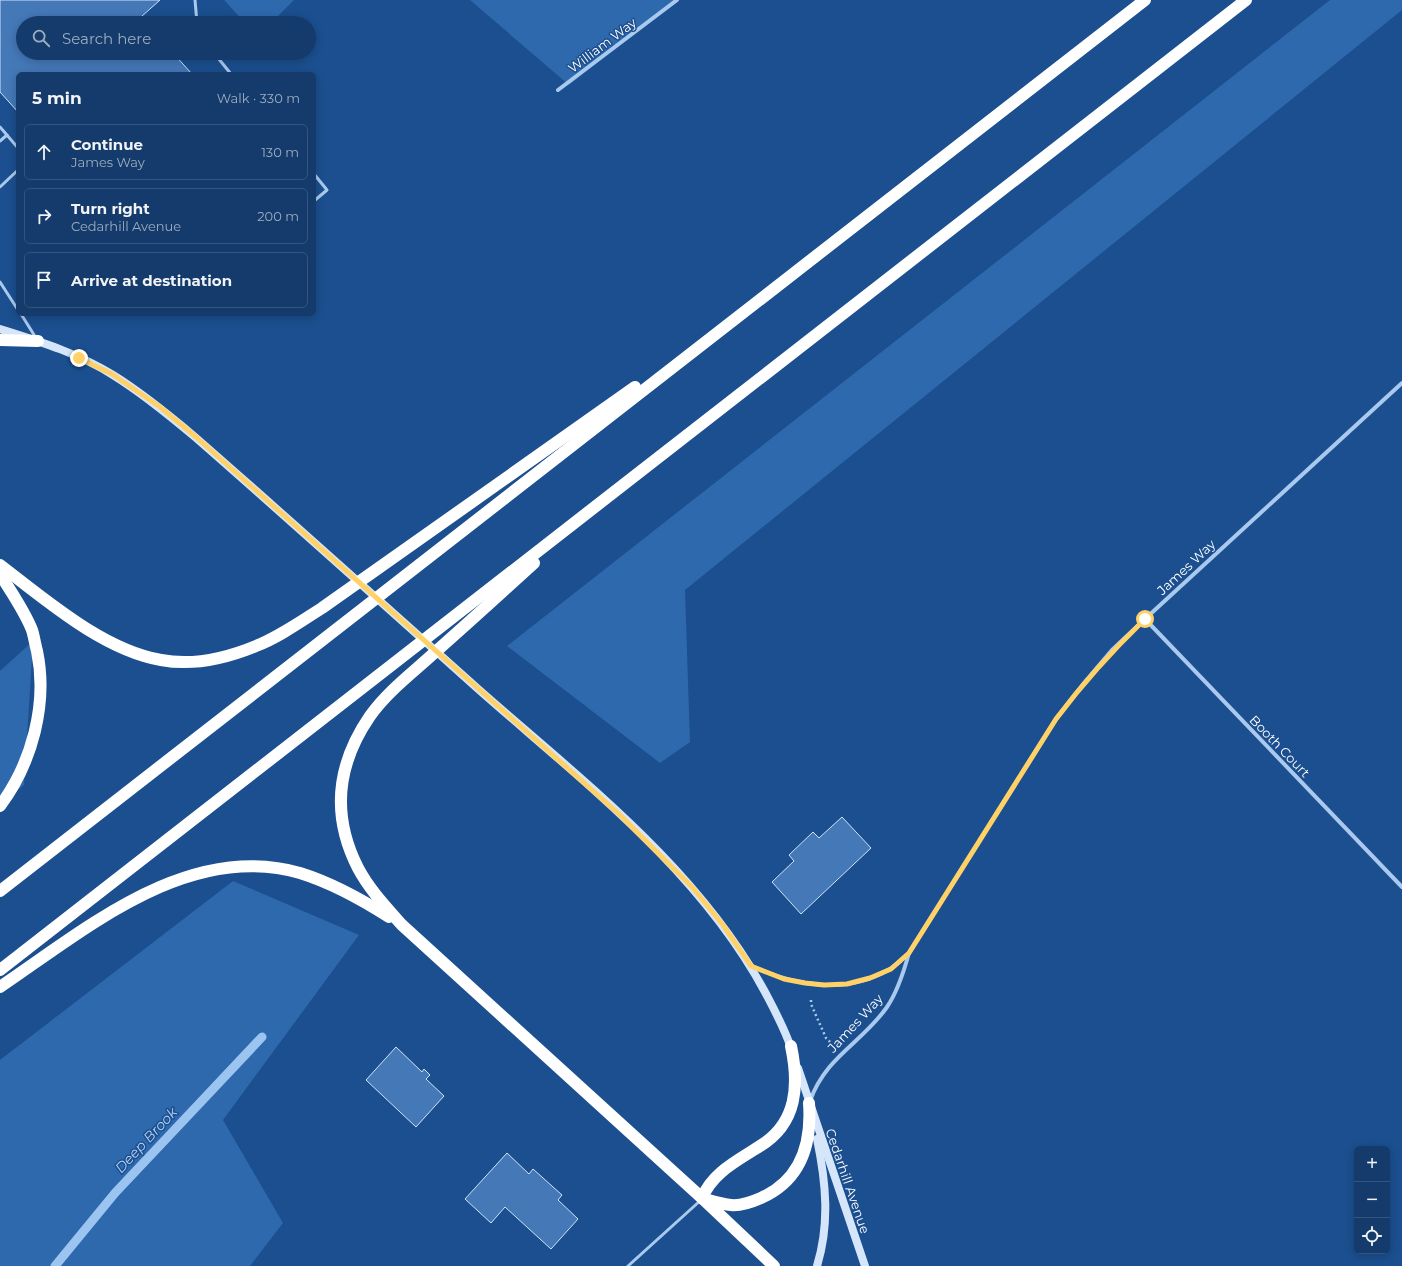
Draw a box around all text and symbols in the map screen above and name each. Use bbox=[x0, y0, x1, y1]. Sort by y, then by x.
street label: William Way bbox=[565, 14, 640, 76]
search box bbox=[16, 16, 316, 60]
icon: search bbox=[30, 27, 52, 49]
text: Search here bbox=[62, 29, 151, 48]
text: 5 min bbox=[32, 88, 82, 108]
text: Walk · 330 m bbox=[217, 90, 300, 106]
text: Continue bbox=[71, 135, 143, 154]
icon: ahead bbox=[33, 141, 55, 163]
text: 130 m bbox=[261, 144, 299, 160]
text: James Way bbox=[71, 154, 145, 170]
text: Turn right bbox=[71, 199, 150, 218]
icon: right bbox=[33, 205, 55, 227]
text: 200 m bbox=[257, 208, 299, 224]
text: Cedarhill Avenue bbox=[71, 218, 181, 234]
icon: arrive bbox=[33, 269, 55, 291]
text: Arrive at destination bbox=[71, 271, 232, 290]
route end bbox=[70, 349, 88, 367]
street label: James Way bbox=[1153, 535, 1219, 599]
route start bbox=[1136, 610, 1154, 628]
street label: Booth Court bbox=[1246, 712, 1314, 780]
street label: James Way bbox=[823, 990, 887, 1056]
water label: Deep Brook bbox=[111, 1103, 182, 1177]
street label: Cedarhill Avenue bbox=[823, 1126, 874, 1236]
map controls bbox=[1354, 1146, 1390, 1254]
button: + bbox=[1354, 1146, 1390, 1182]
button: − bbox=[1354, 1182, 1390, 1218]
button: locate bbox=[1354, 1218, 1390, 1254]

